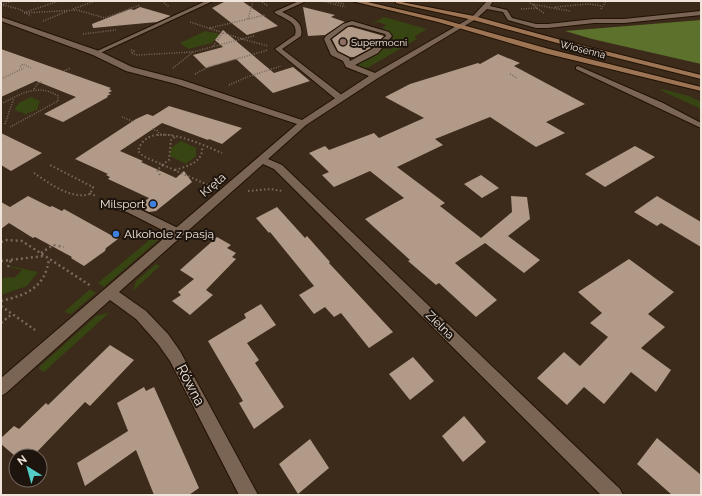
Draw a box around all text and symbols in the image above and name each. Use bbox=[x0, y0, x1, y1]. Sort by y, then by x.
marker: Supermocni bbox=[338, 37, 348, 47]
place label: Supermocni bbox=[351, 37, 407, 48]
street label: Wiosenna bbox=[559, 39, 607, 60]
street label: Kręta bbox=[197, 170, 229, 200]
place label: Milsport bbox=[100, 197, 145, 211]
marker: Milsport bbox=[148, 199, 158, 209]
place label: Alkohole z pasją bbox=[124, 227, 214, 241]
marker: Alkohole z pasją bbox=[111, 229, 121, 239]
street label: Zielna bbox=[423, 308, 457, 342]
street label: Równa bbox=[174, 362, 208, 408]
north arrow bbox=[8, 448, 48, 488]
text: N bbox=[15, 453, 30, 468]

